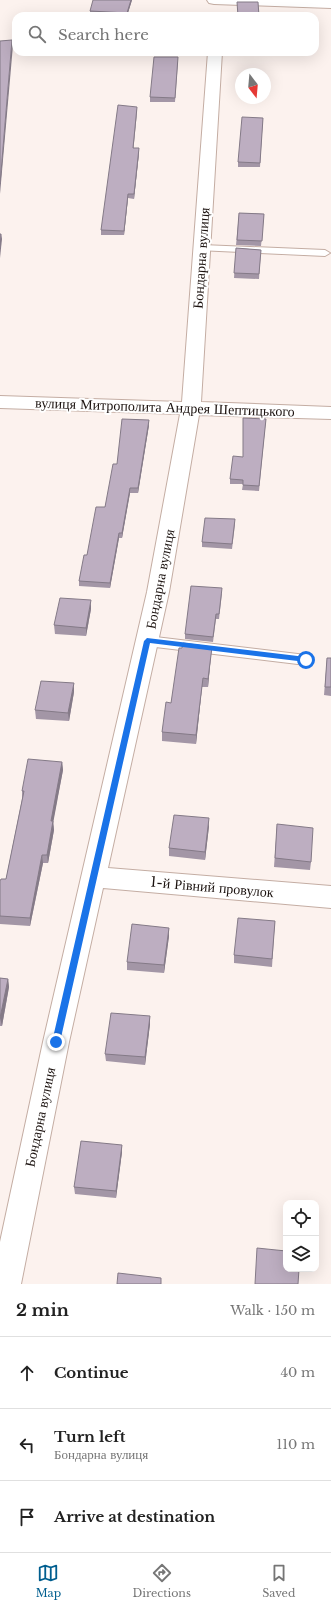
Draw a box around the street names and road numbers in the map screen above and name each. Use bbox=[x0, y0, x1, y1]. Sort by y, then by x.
street label: Бондарна вулиця bbox=[188, 206, 214, 309]
street label: вулиця Митрополита Андрея Шептицького bbox=[35, 393, 295, 421]
street label: Бондарна вулиця bbox=[141, 527, 179, 631]
street label: 1-й Рівний провулок bbox=[150, 873, 275, 901]
street label: Бондарна вулиця bbox=[21, 1065, 59, 1169]

